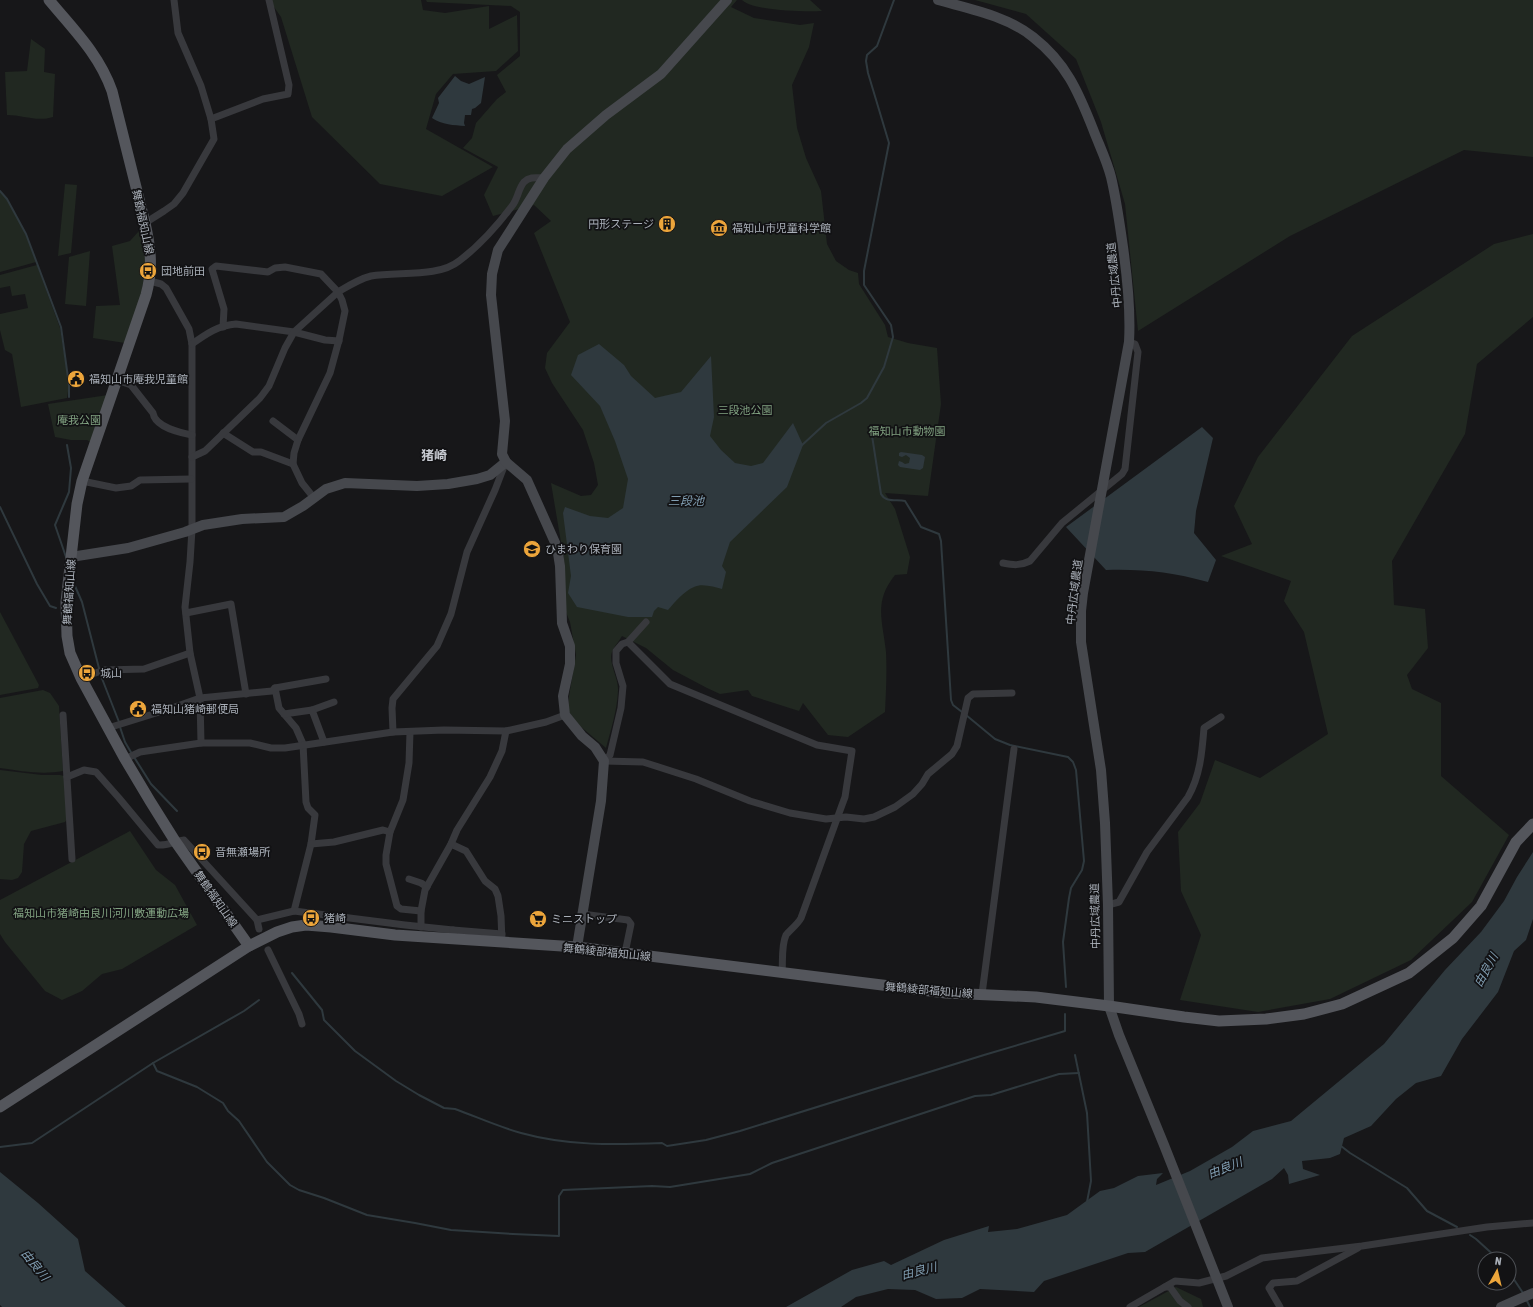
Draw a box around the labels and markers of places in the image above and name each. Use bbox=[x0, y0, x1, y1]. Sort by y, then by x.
building icon: 円形ステージ bbox=[657, 214, 677, 234]
place label: 円形ステージ bbox=[588, 218, 654, 230]
museum icon: 福知山市児童科学館 bbox=[709, 218, 729, 238]
place label: 福知山市児童科学館 bbox=[732, 222, 831, 234]
bus stop icon: 団地前田 bbox=[138, 261, 158, 281]
place label: 団地前田 bbox=[161, 265, 205, 277]
public building icon: 福知山市庵我児童館 bbox=[66, 369, 86, 389]
place label: 福知山市庵我児童館 bbox=[89, 373, 188, 385]
school or university icon: ひまわり保育園 bbox=[522, 539, 542, 559]
place label: ひまわり保育園 bbox=[545, 543, 622, 555]
bus stop icon: 城山 bbox=[77, 663, 97, 683]
place label: 城山 bbox=[100, 667, 122, 679]
public building icon: 福知山猪崎郵便局 bbox=[128, 699, 148, 719]
place label: 福知山猪崎郵便局 bbox=[151, 703, 239, 715]
bus stop icon: 音無瀬場所 bbox=[192, 842, 212, 862]
place label: 音無瀬場所 bbox=[215, 846, 271, 858]
bus stop icon: 猪崎 bbox=[301, 908, 321, 928]
supermarket icon: ミニストップ bbox=[528, 909, 548, 929]
place label: 猪崎 bbox=[324, 912, 346, 924]
place label: ミニストップ bbox=[551, 913, 617, 925]

